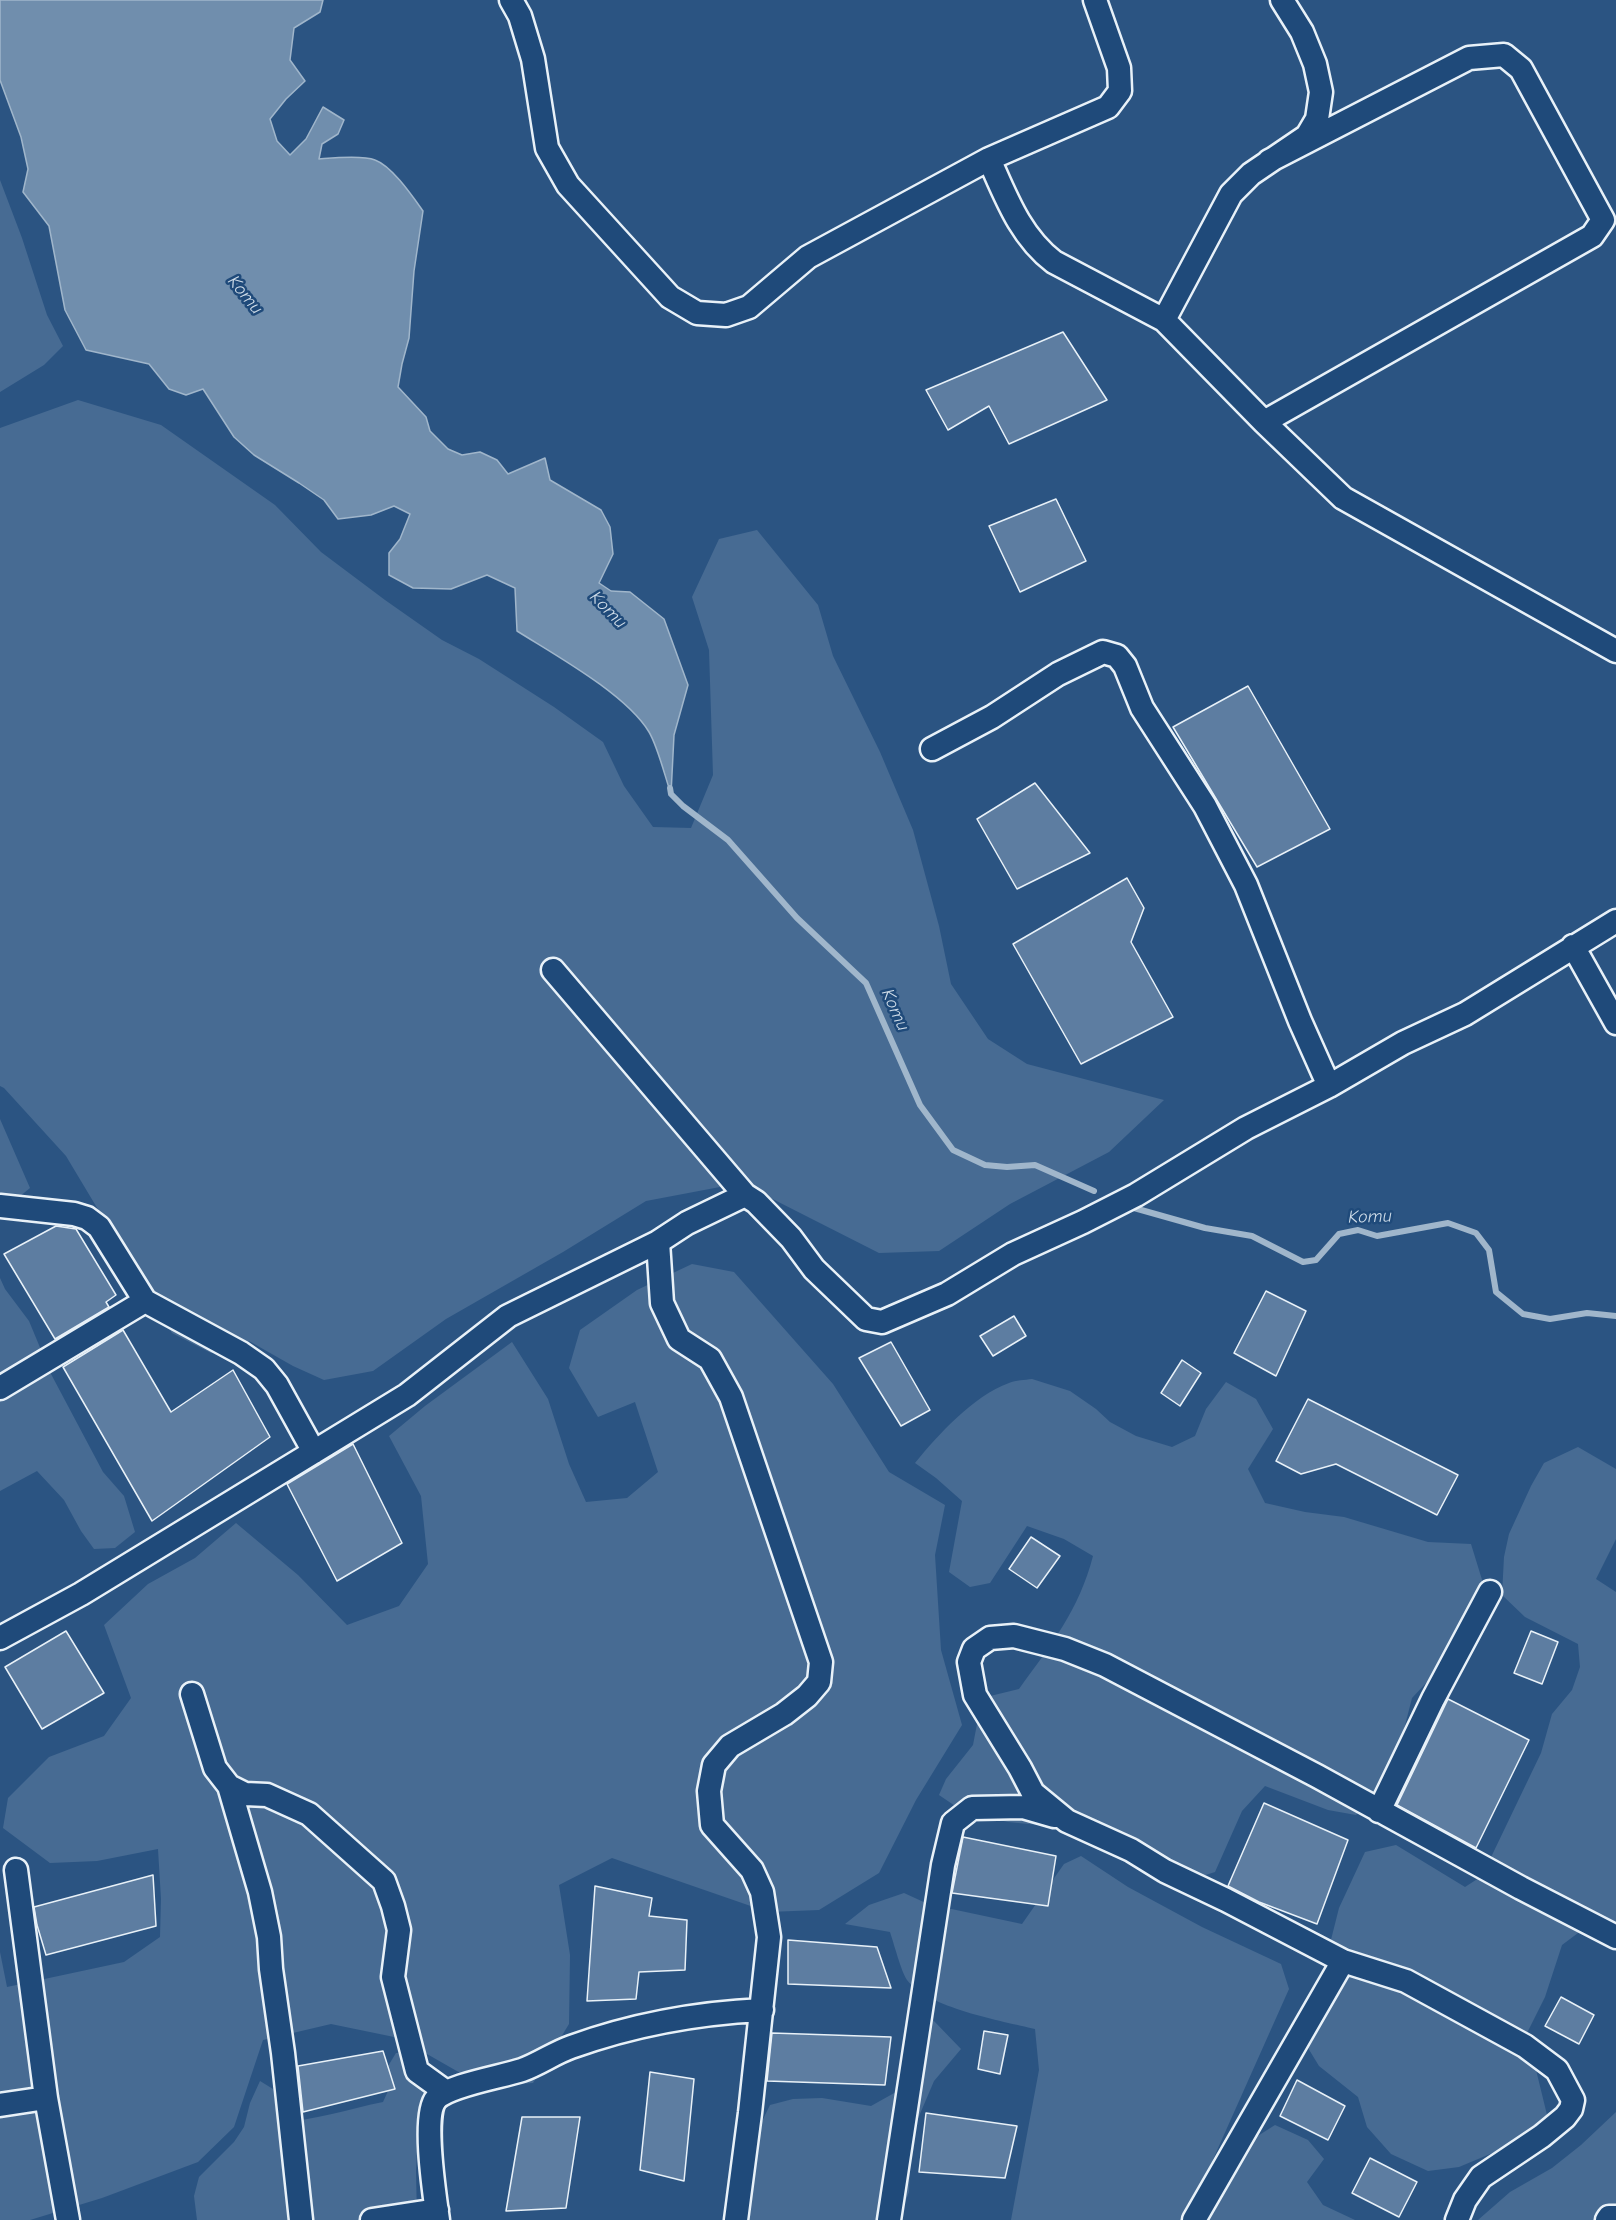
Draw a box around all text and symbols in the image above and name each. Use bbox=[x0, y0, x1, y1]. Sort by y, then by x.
water label: Komu bbox=[223, 271, 267, 319]
water label: Komu bbox=[585, 587, 631, 633]
water label: Komu bbox=[876, 986, 914, 1034]
water label: Komu bbox=[1348, 1205, 1392, 1229]

